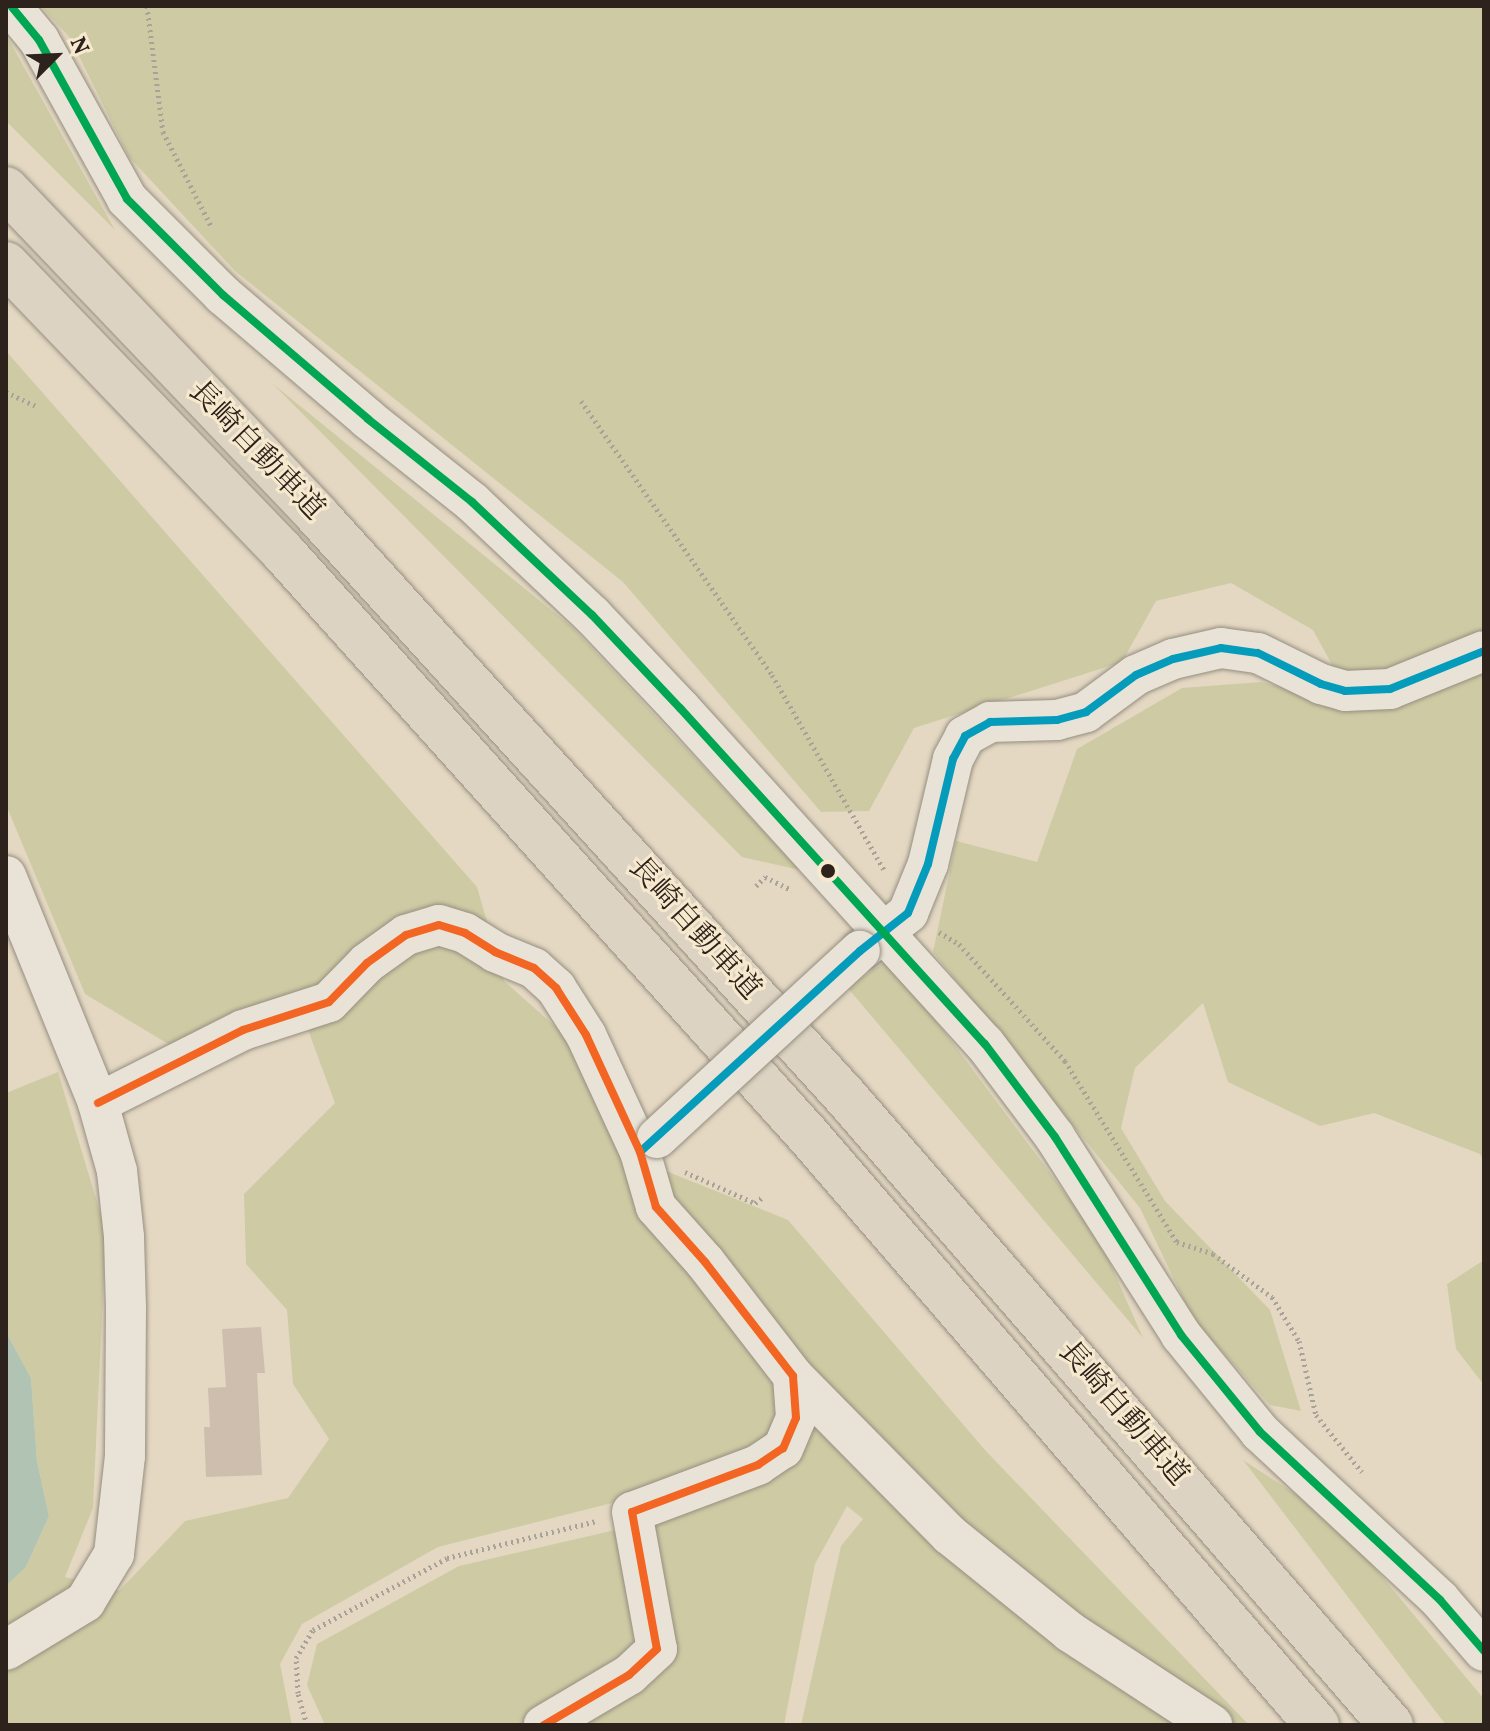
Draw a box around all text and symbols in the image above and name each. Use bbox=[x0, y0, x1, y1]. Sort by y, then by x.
north arrow bbox=[16, 16, 96, 96]
text: N bbox=[61, 32, 96, 60]
street label: 長崎自動車道 bbox=[181, 374, 331, 528]
street label: 長崎自動車道 bbox=[620, 850, 768, 1008]
unlabelled marker bbox=[820, 863, 836, 879]
street label: 長崎自動車道 bbox=[1050, 1334, 1196, 1494]

